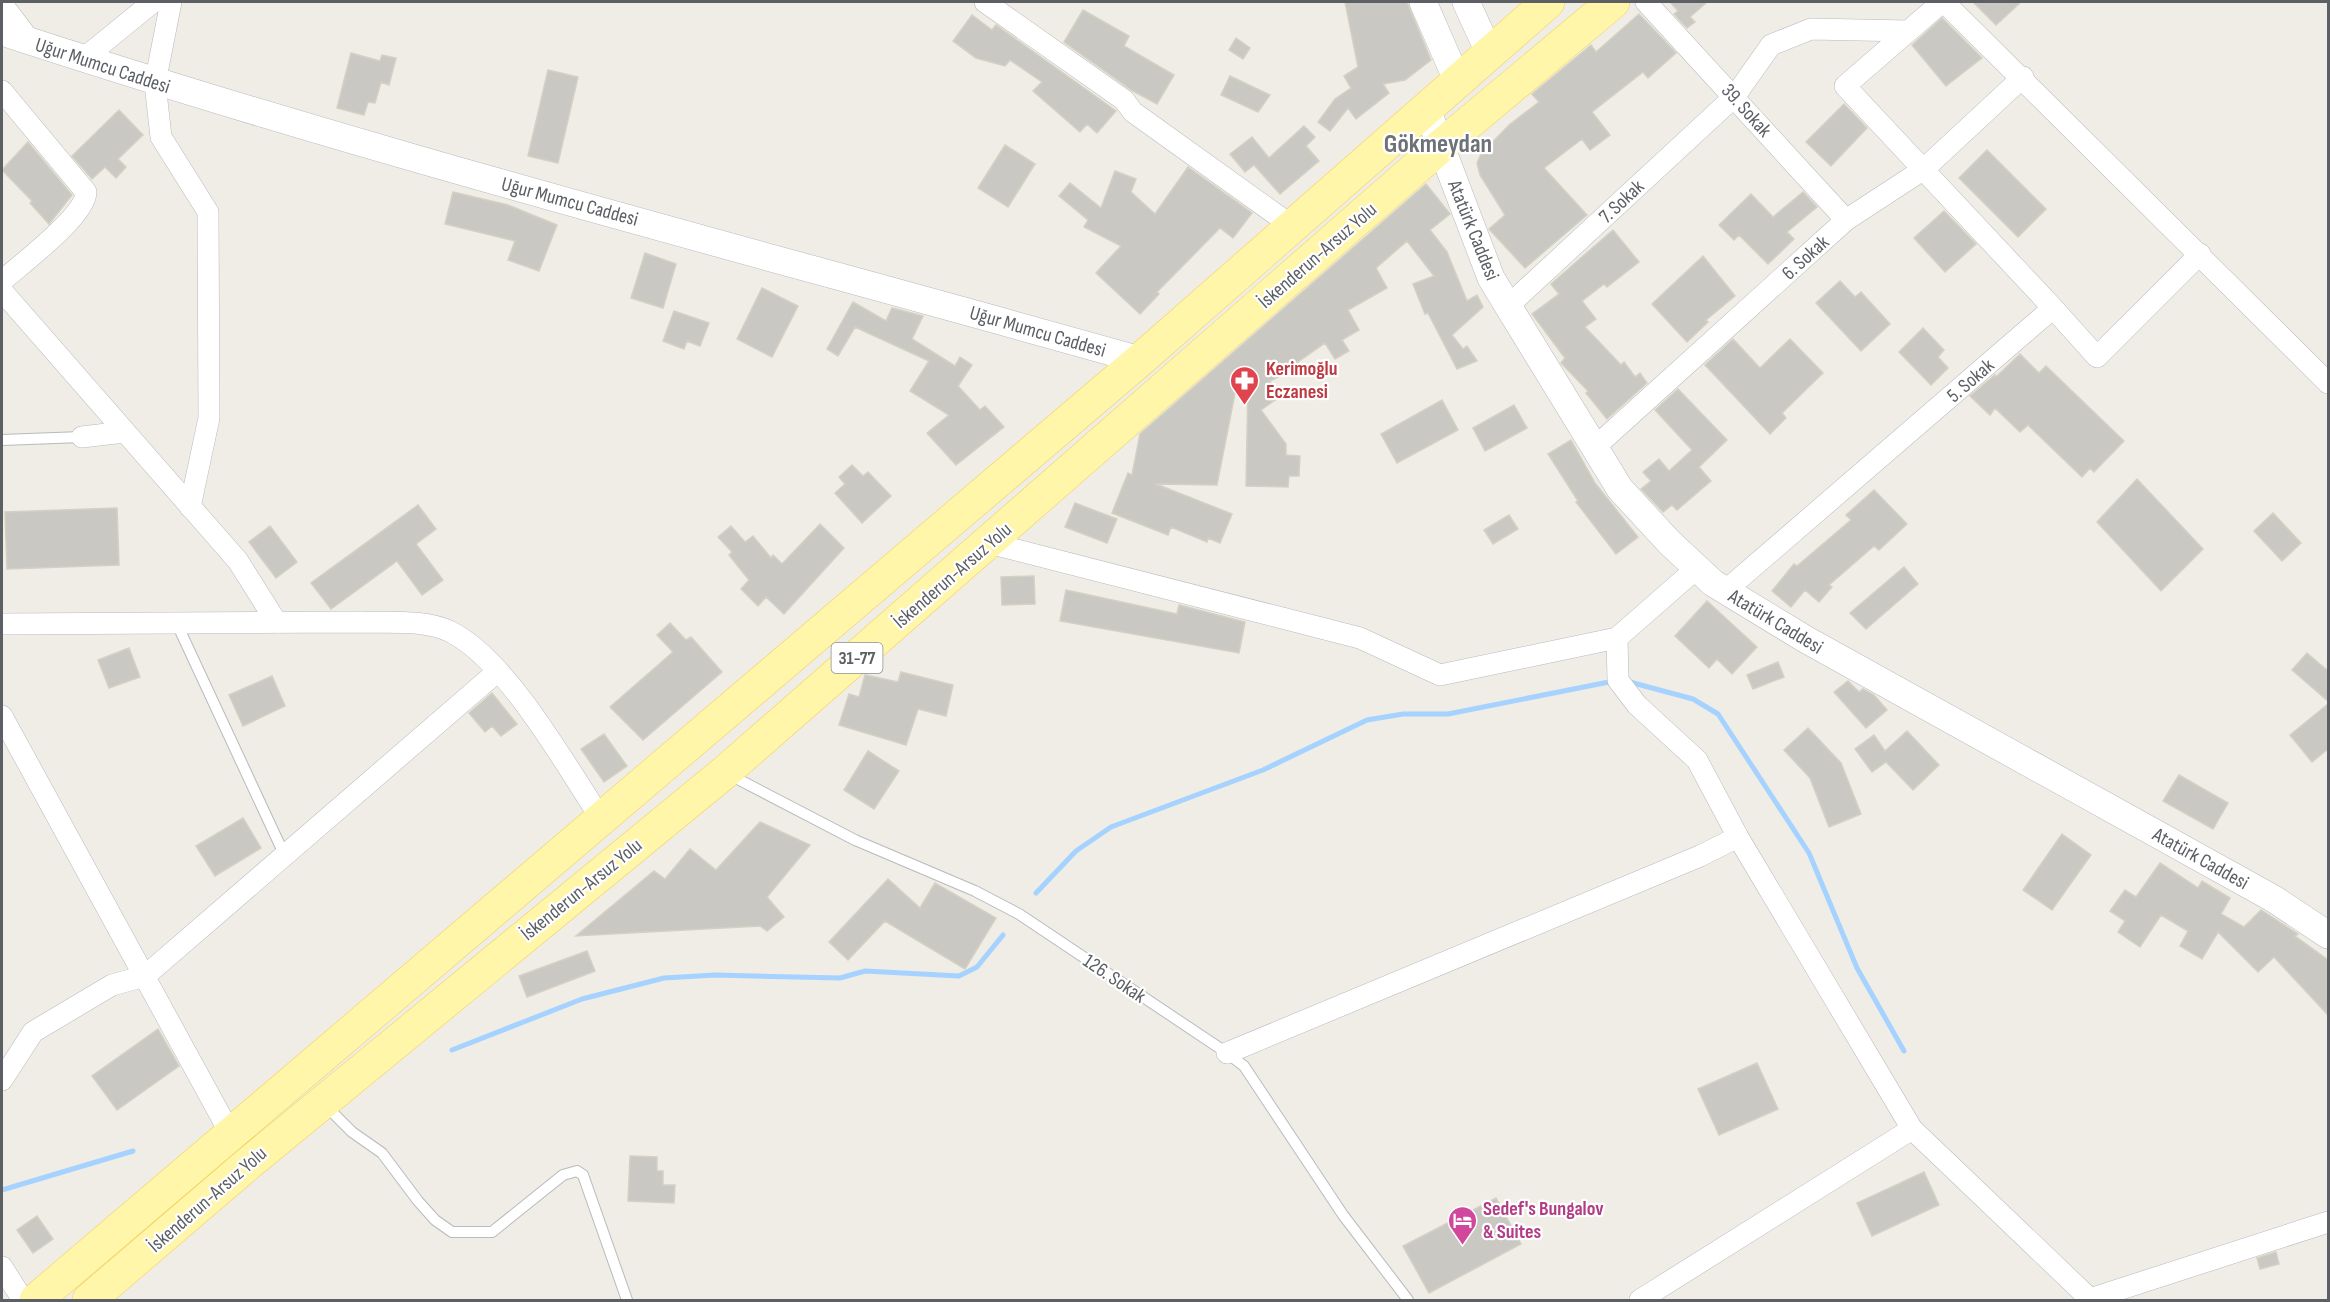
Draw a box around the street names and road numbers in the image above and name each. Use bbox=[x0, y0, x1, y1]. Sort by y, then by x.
street label: Uğur Mumcu Caddesi bbox=[32, 33, 173, 99]
street label: 39. Sokak bbox=[1716, 79, 1777, 143]
street label: Uğur Mumcu Caddesi bbox=[499, 172, 641, 232]
street label: 7. Sokak bbox=[1594, 175, 1650, 229]
street label: Atatürk Caddesi bbox=[1442, 176, 1504, 284]
street label: İskenderun-Arsuz Yolu bbox=[1254, 198, 1382, 314]
street label: 6. Sokak bbox=[1777, 230, 1834, 285]
street label: Uğur Mumcu Caddesi bbox=[967, 301, 1109, 363]
street label: 5. Sokak bbox=[1942, 353, 1999, 408]
street label: İskenderun-Arsuz Yolu bbox=[889, 518, 1017, 634]
street label: Atatürk Caddesi bbox=[1723, 584, 1827, 659]
road number: 31-77 bbox=[832, 643, 882, 673]
street label: Atatürk Caddesi bbox=[2147, 822, 2253, 895]
street label: İskenderun-Arsuz Yolu bbox=[516, 834, 647, 946]
street label: 126. Sokak bbox=[1078, 949, 1151, 1009]
street label: İskenderun-Arsuz Yolu bbox=[144, 1142, 272, 1258]

